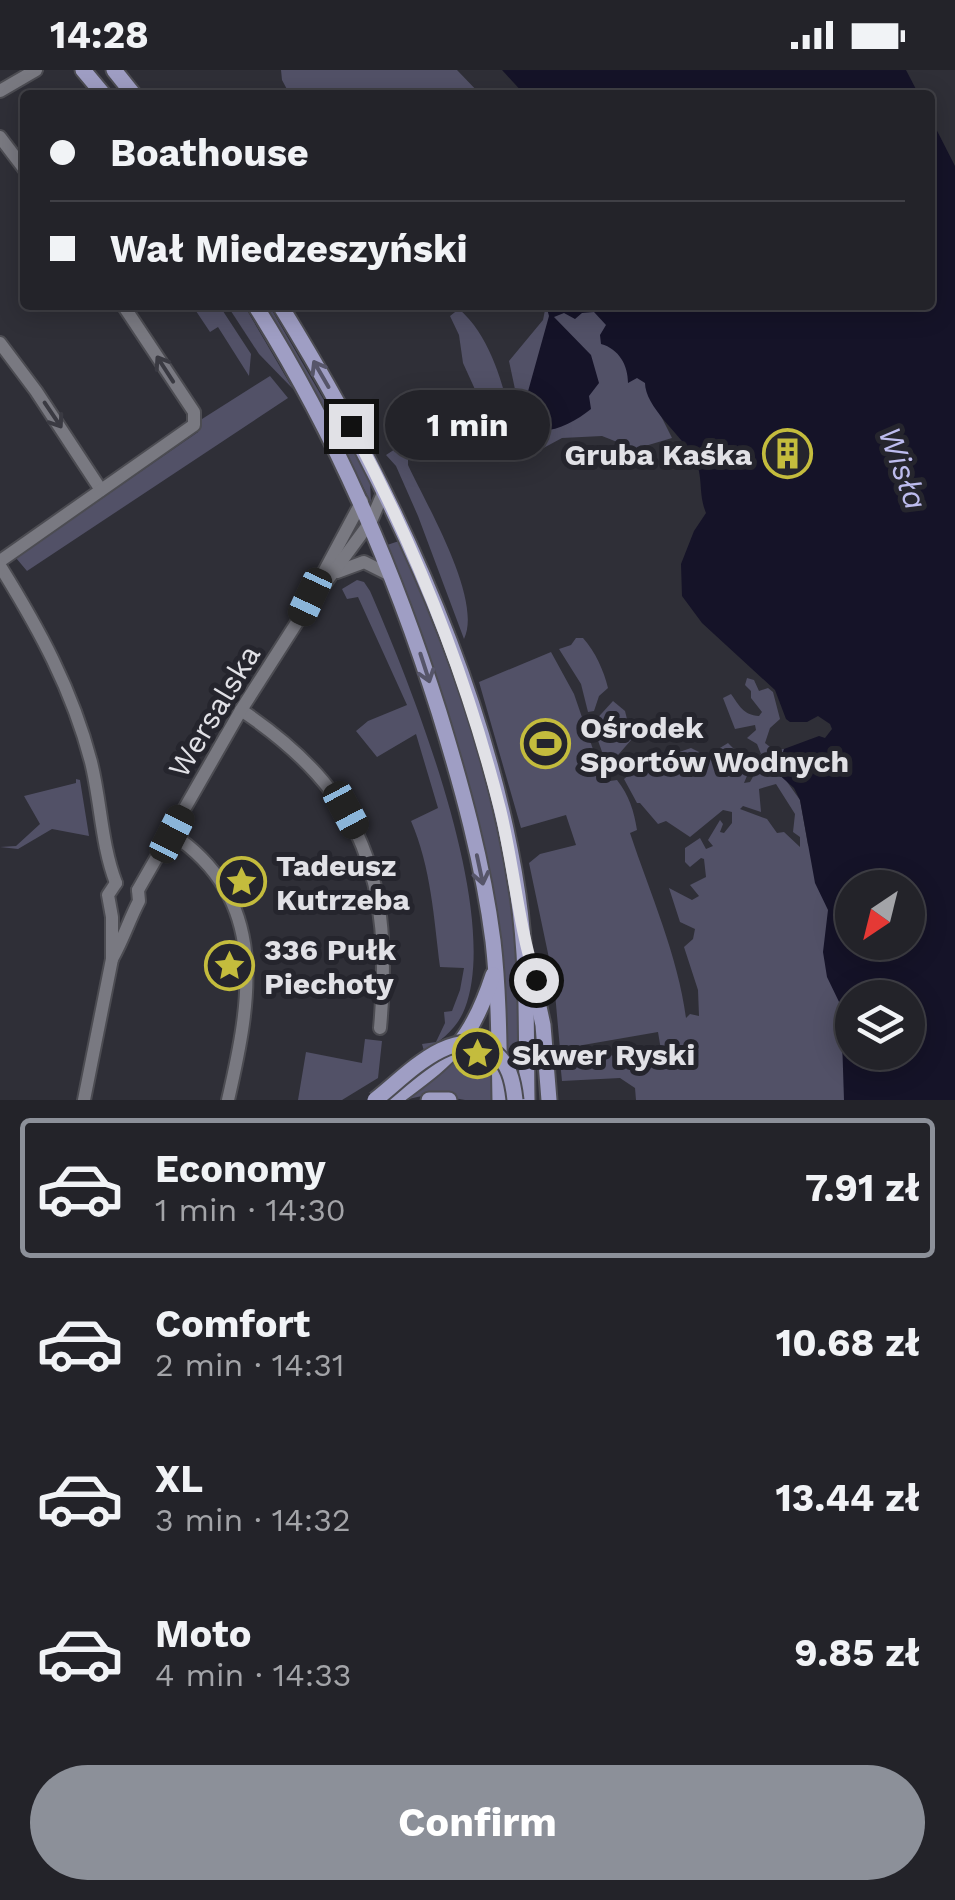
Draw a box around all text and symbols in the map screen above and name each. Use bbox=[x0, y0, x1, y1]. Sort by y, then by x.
text: 14:28 bbox=[50, 13, 149, 57]
text: Boathouse bbox=[110, 131, 309, 175]
text: Wał Miedzeszyński bbox=[110, 227, 468, 271]
one-way arrow bbox=[155, 356, 176, 384]
one-way arrow bbox=[311, 360, 331, 389]
callout: 1 min bbox=[386, 391, 551, 461]
one-way arrow bbox=[42, 400, 63, 428]
route end bbox=[329, 404, 374, 449]
text: 1 min bbox=[426, 406, 509, 444]
water label: Wisła bbox=[870, 421, 936, 515]
building icon: Gruba Kaśka bbox=[761, 428, 813, 480]
place label: Gruba Kaśka bbox=[565, 437, 753, 472]
car bbox=[284, 563, 336, 631]
street label: Wersalska bbox=[161, 638, 267, 784]
one-way arrow bbox=[417, 652, 435, 684]
place label: Ośrodek Sportów Wodnych bbox=[580, 710, 849, 779]
sports icon: Ośrodek Sportów Wodnych bbox=[519, 718, 571, 770]
car bbox=[319, 776, 373, 844]
car bbox=[145, 800, 199, 868]
place label: Tadeusz Kutrzeba bbox=[276, 848, 410, 917]
one-way arrow bbox=[472, 853, 491, 885]
place icon: Tadeusz Kutrzeba bbox=[215, 856, 267, 908]
north arrow bbox=[835, 870, 925, 960]
map controls bbox=[835, 870, 925, 1070]
place label: 336 Pułk Piechoty bbox=[264, 932, 396, 1001]
place icon: 336 Pułk Piechoty bbox=[203, 940, 255, 992]
route start bbox=[514, 958, 559, 1003]
button: layers bbox=[835, 980, 925, 1070]
place icon: Skwer Ryski bbox=[451, 1028, 503, 1080]
place label: Skwer Ryski bbox=[512, 1037, 695, 1072]
icon: car bbox=[35, 1143, 125, 1233]
text: Economy bbox=[155, 1147, 326, 1191]
text: 7.91 zł bbox=[805, 1166, 920, 1210]
text: 1 min · 14:30 bbox=[155, 1191, 346, 1229]
icon: car bbox=[35, 1298, 125, 1388]
text: Comfort bbox=[155, 1302, 310, 1346]
text: 10.68 zł bbox=[776, 1321, 920, 1365]
text: 2 min · 14:31 bbox=[155, 1346, 344, 1384]
icon: car bbox=[35, 1453, 125, 1543]
text: XL bbox=[155, 1457, 203, 1501]
text: 13.44 zł bbox=[775, 1476, 920, 1520]
text: 3 min · 14:32 bbox=[155, 1501, 351, 1539]
icon: car bbox=[35, 1608, 125, 1698]
text: Moto bbox=[155, 1612, 251, 1656]
text: 9.85 zł bbox=[794, 1631, 920, 1675]
text: 4 min · 14:33 bbox=[155, 1656, 352, 1694]
button: Confirm bbox=[30, 1765, 925, 1880]

